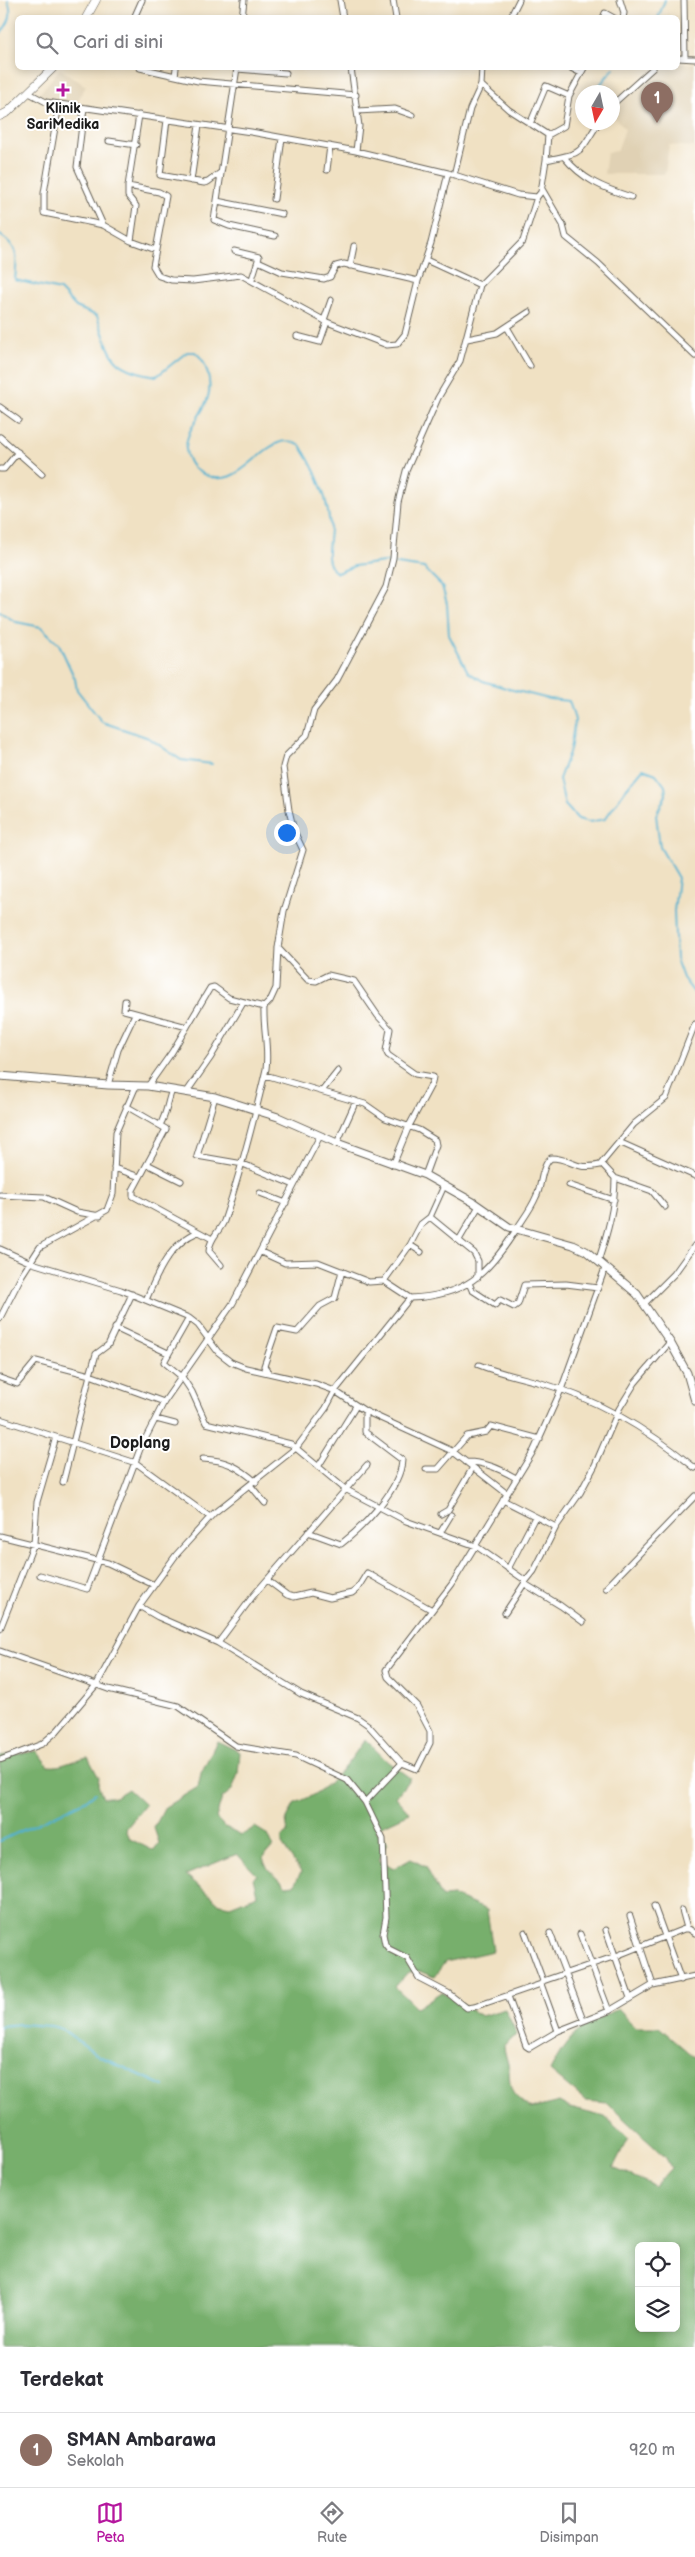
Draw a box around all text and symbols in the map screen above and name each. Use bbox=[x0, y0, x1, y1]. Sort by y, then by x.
search box bbox=[15, 15, 680, 70]
icon: search bbox=[33, 29, 61, 57]
text: Cari di sini bbox=[73, 31, 163, 54]
pin: 1 bbox=[641, 82, 673, 123]
marker: Klinik SariMedika bbox=[56, 83, 70, 97]
north arrow bbox=[575, 85, 620, 130]
place label: Klinik SariMedika bbox=[27, 100, 99, 133]
your location bbox=[274, 820, 300, 846]
district label: Doplang bbox=[110, 1434, 170, 1453]
map controls bbox=[635, 2242, 680, 2332]
button: locate bbox=[635, 2242, 680, 2287]
button: layers bbox=[635, 2287, 680, 2332]
text: Terdekat bbox=[20, 2367, 104, 2392]
text: SMAN Ambarawa bbox=[67, 2429, 216, 2452]
text: 1 bbox=[33, 2441, 39, 2460]
text: 920 m bbox=[629, 2441, 675, 2460]
text: Sekolah bbox=[67, 2452, 124, 2471]
tab: Peta bbox=[96, 2499, 125, 2546]
tab: Rute bbox=[317, 2499, 347, 2546]
tab: Disimpan bbox=[540, 2499, 599, 2546]

